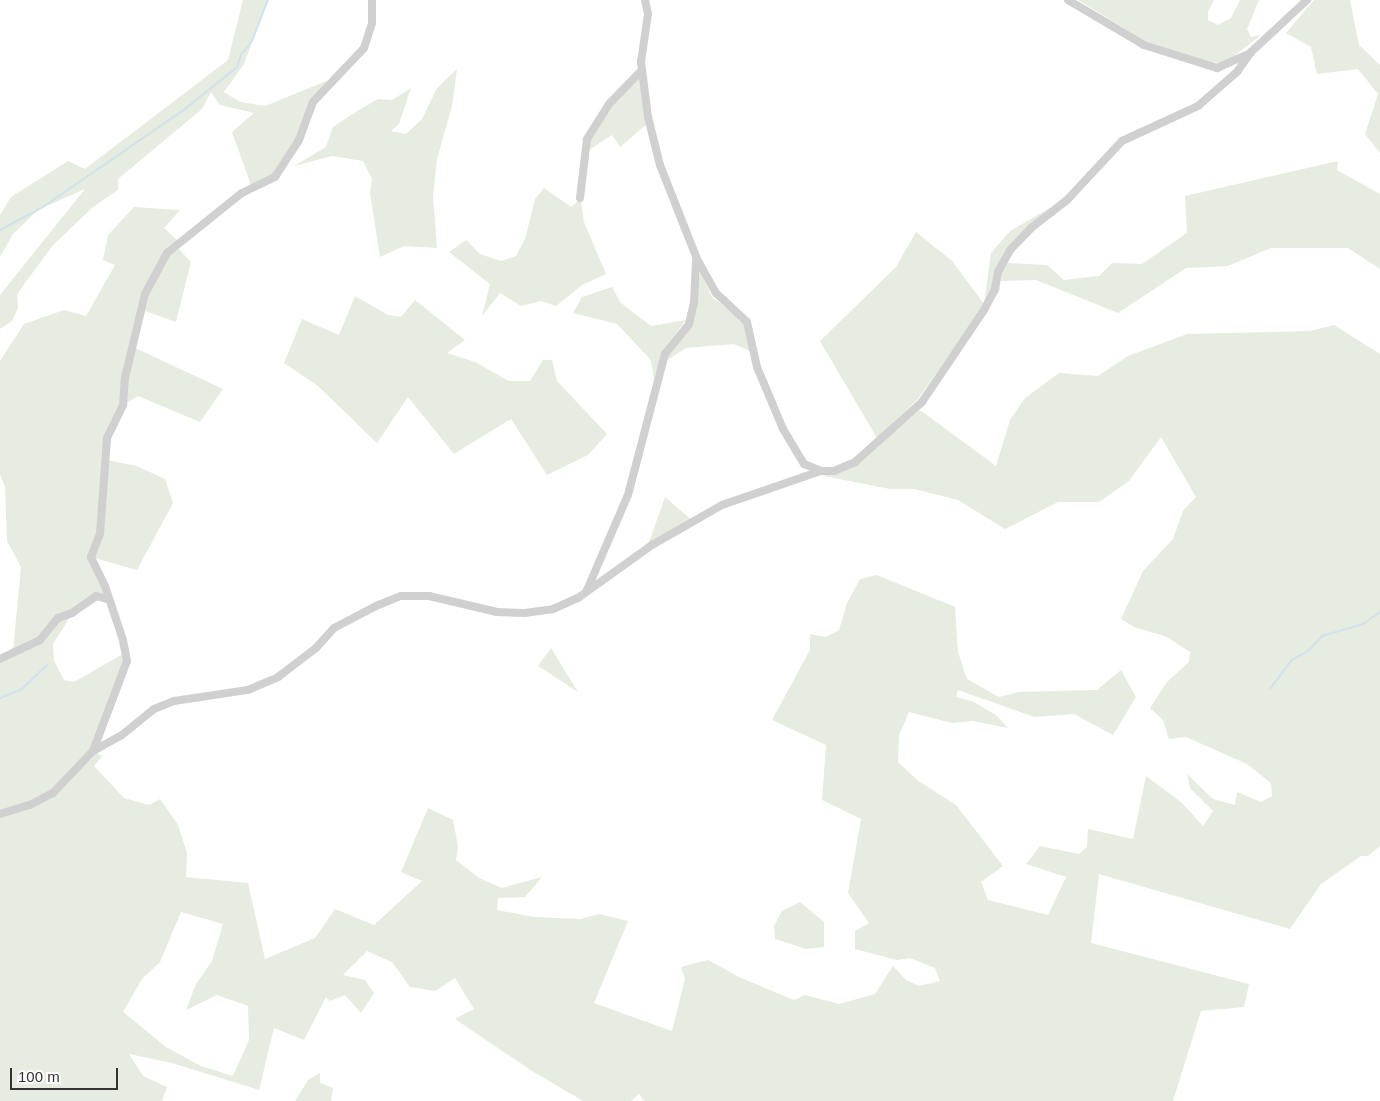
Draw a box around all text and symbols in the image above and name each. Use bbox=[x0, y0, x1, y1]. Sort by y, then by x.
scale bar bbox=[12, 1058, 120, 1090]
text: 100 m bbox=[18, 1068, 60, 1085]

